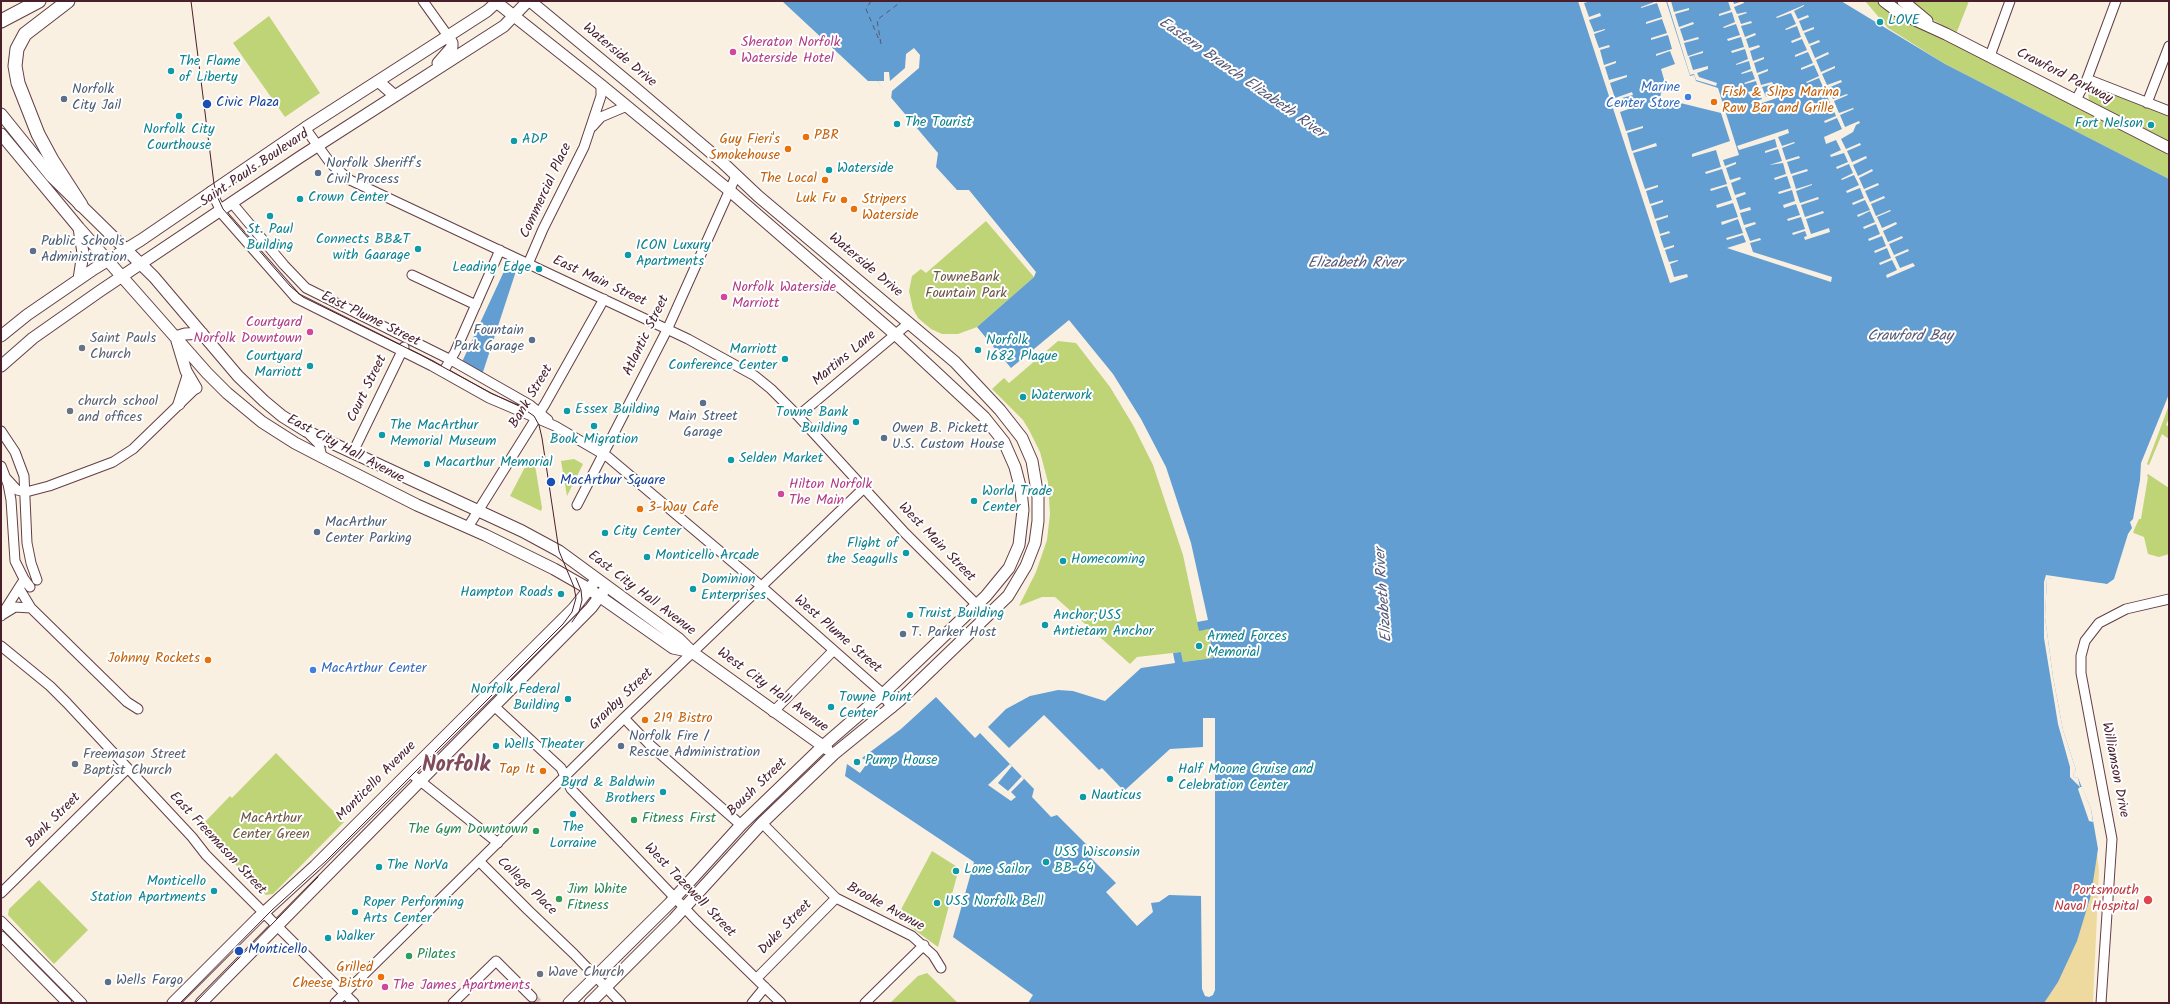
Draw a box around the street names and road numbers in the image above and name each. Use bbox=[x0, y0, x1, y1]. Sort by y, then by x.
street label: Waterside Drive bbox=[579, 20, 659, 92]
street label: Crawford Parkway bbox=[2013, 46, 2115, 108]
street label: Saint Pauls Boulevard bbox=[197, 126, 313, 212]
street label: Commercial Place bbox=[518, 141, 576, 241]
street label: Waterside Drive bbox=[825, 230, 905, 302]
street label: East Main Street bbox=[550, 253, 648, 311]
street label: East Plume Street bbox=[318, 289, 422, 351]
street label: Atlantic Street bbox=[620, 293, 674, 379]
street label: Martins Lane bbox=[810, 327, 880, 391]
street label: Court Street bbox=[345, 353, 391, 425]
street label: Bank Street bbox=[507, 362, 557, 432]
street label: East City Hall Avenue bbox=[283, 412, 407, 488]
street label: West Main Street bbox=[894, 500, 978, 586]
street label: East City Hall Avenue bbox=[584, 548, 698, 640]
street label: West Plume Street bbox=[790, 592, 884, 678]
street label: West City Hall Avenue bbox=[713, 645, 831, 737]
street label: Granby Street bbox=[587, 665, 657, 735]
street label: Williamson Drive bbox=[2097, 721, 2131, 819]
street label: Monticello Avenue bbox=[334, 739, 420, 825]
street label: Boush Street bbox=[725, 755, 791, 821]
street label: East Freemason Street bbox=[165, 789, 269, 899]
street label: Bank Street bbox=[23, 790, 85, 852]
street label: West Tazewell Street bbox=[640, 840, 738, 942]
street label: College Place bbox=[493, 854, 559, 920]
street label: Brooke Avenue bbox=[843, 880, 927, 936]
street label: Duke Street bbox=[756, 897, 816, 959]

